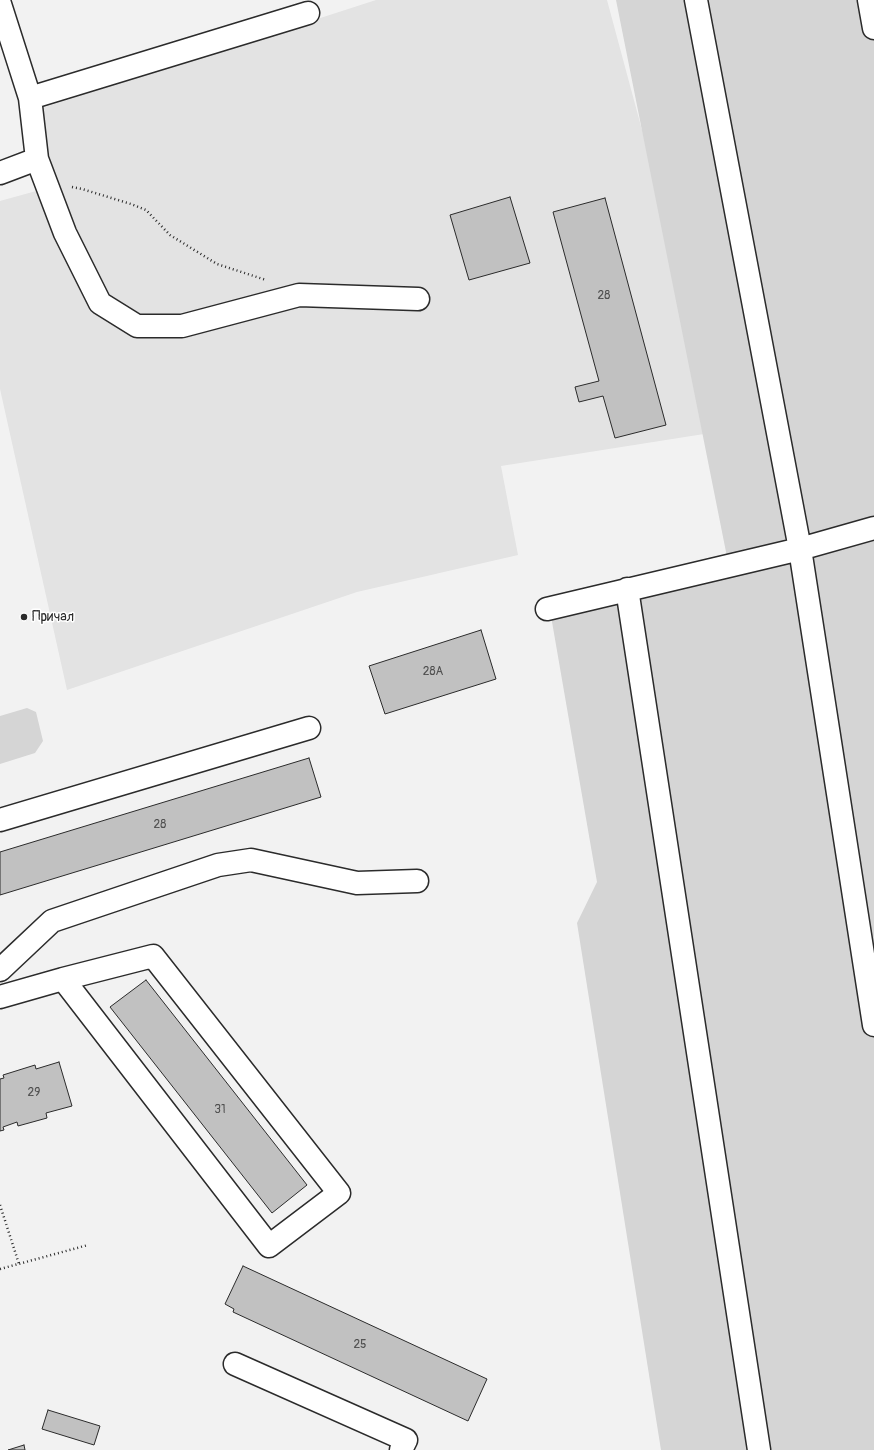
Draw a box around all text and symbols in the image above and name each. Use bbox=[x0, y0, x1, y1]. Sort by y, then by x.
house number: 28 bbox=[598, 289, 610, 303]
place label: Причал bbox=[32, 609, 74, 625]
marker: Причал bbox=[19, 612, 29, 622]
house number: 28А bbox=[423, 665, 443, 679]
house number: 28 bbox=[154, 818, 166, 832]
house number: 29 bbox=[28, 1086, 40, 1100]
house number: 31 bbox=[214, 1103, 226, 1117]
house number: 25 bbox=[353, 1338, 367, 1352]

